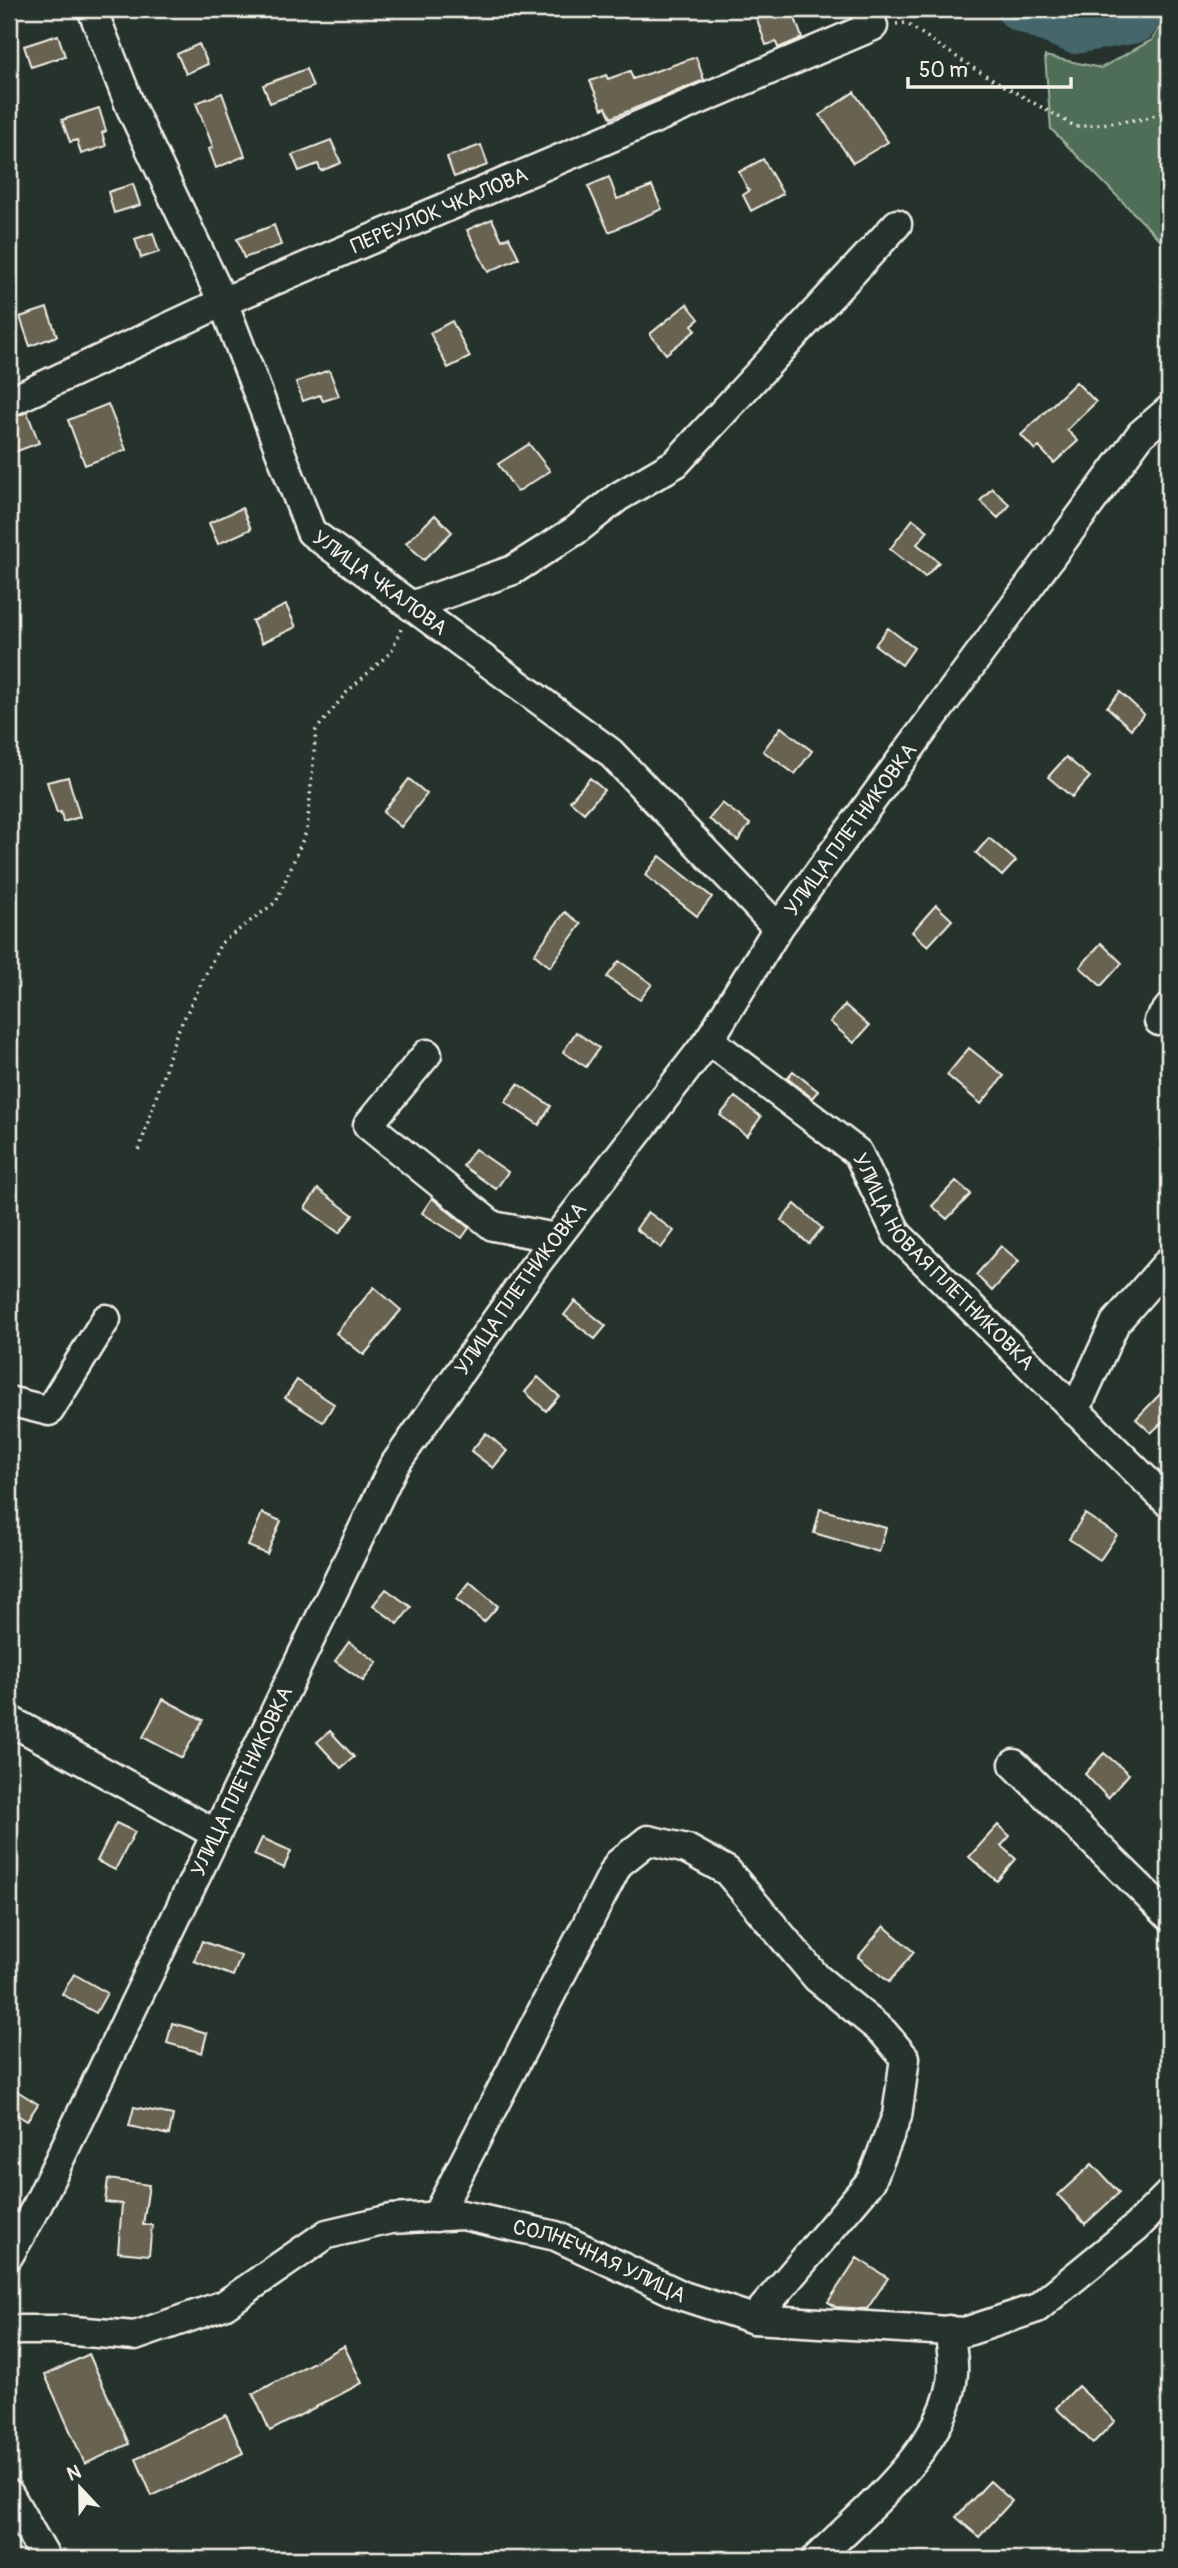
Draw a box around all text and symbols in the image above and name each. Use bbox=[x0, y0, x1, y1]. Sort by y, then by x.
scale bar bbox=[908, 46, 1071, 90]
text: 50 m bbox=[919, 57, 968, 84]
street label: ПЕРЕУЛОК ЧКАЛОВА bbox=[347, 161, 532, 260]
street label: УЛИЦА ЧКАЛОВА bbox=[307, 525, 452, 642]
street label: УЛИЦА ПЛЕТНИКОВКА bbox=[779, 738, 923, 921]
street label: УЛИЦА НОВАЯ ПЛЕТНИКОВКА bbox=[846, 1149, 1040, 1376]
street label: УЛИЦА ПЛЕТНИКОВКА bbox=[449, 1197, 593, 1381]
street label: УЛИЦА ПЛЕТНИКОВКА bbox=[185, 1682, 299, 1881]
street label: СОЛНЕЧНАЯ УЛИЦА bbox=[510, 2214, 690, 2309]
north arrow bbox=[46, 2452, 116, 2522]
text: N bbox=[64, 2460, 85, 2487]

